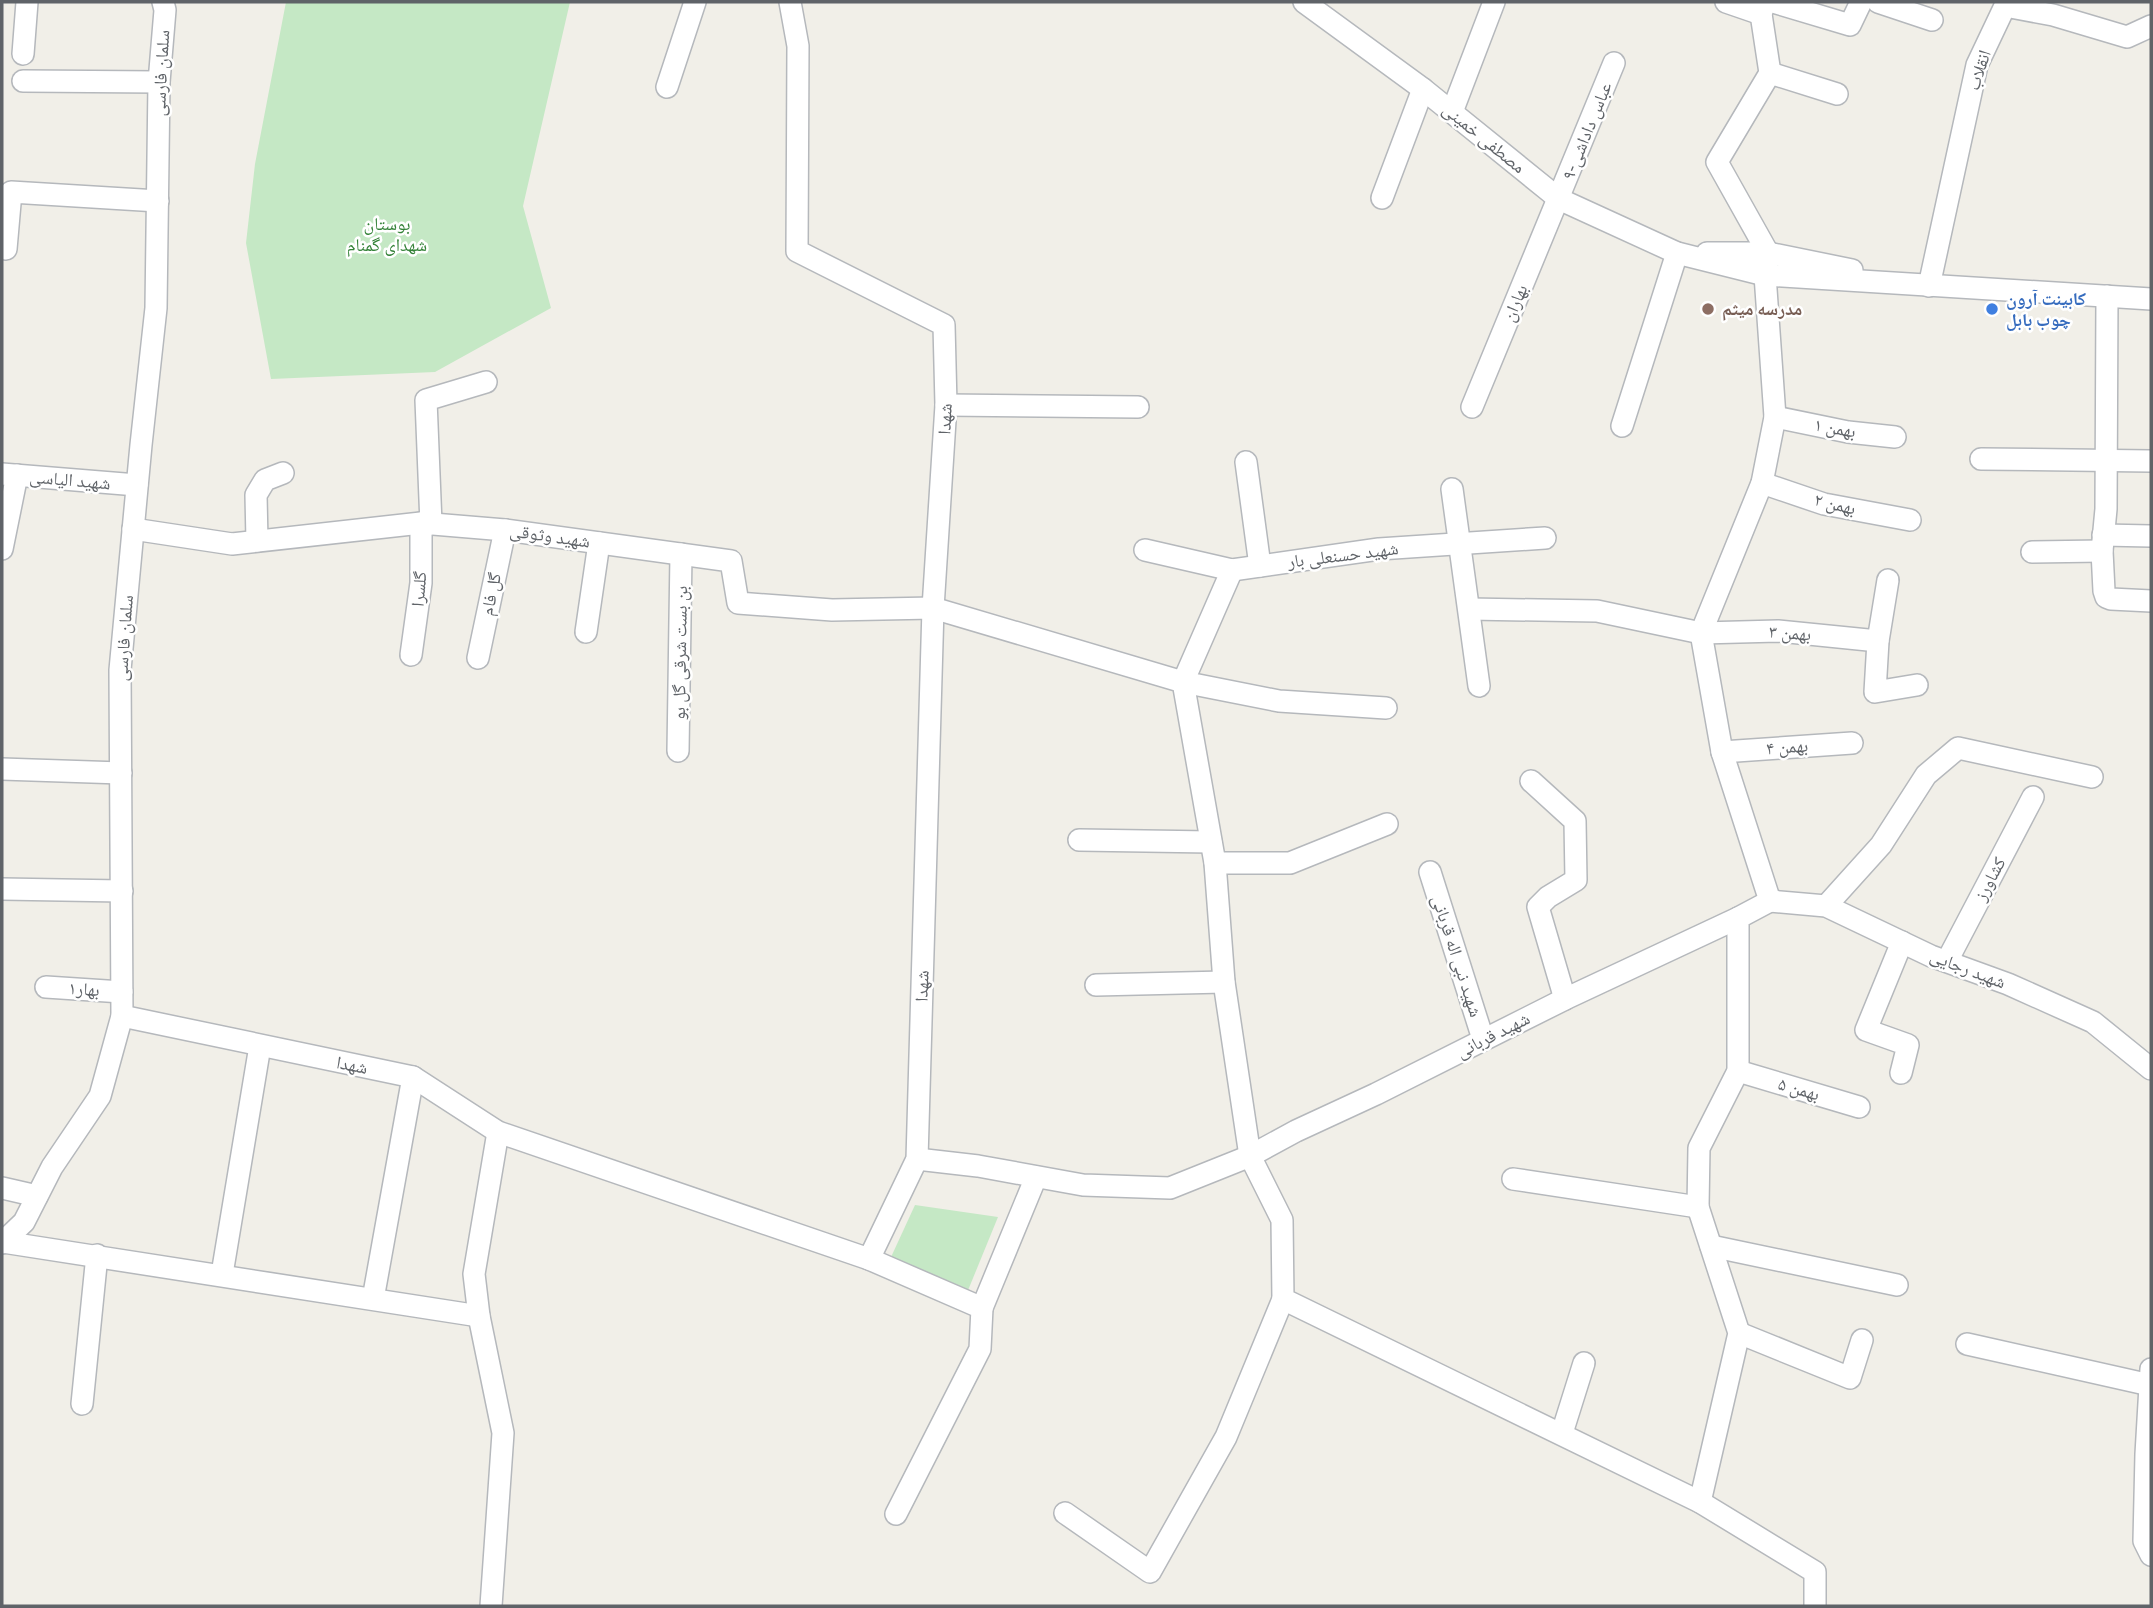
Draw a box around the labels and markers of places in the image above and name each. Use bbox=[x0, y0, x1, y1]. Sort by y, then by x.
place label: کابینت آرون چوب بابل bbox=[2006, 288, 2086, 331]
place label: مدرسه میثم bbox=[1722, 298, 1802, 321]
marker: مدرسه میثم bbox=[1700, 301, 1716, 317]
marker: کابینت آرون چوب بابل bbox=[1984, 301, 2000, 317]

